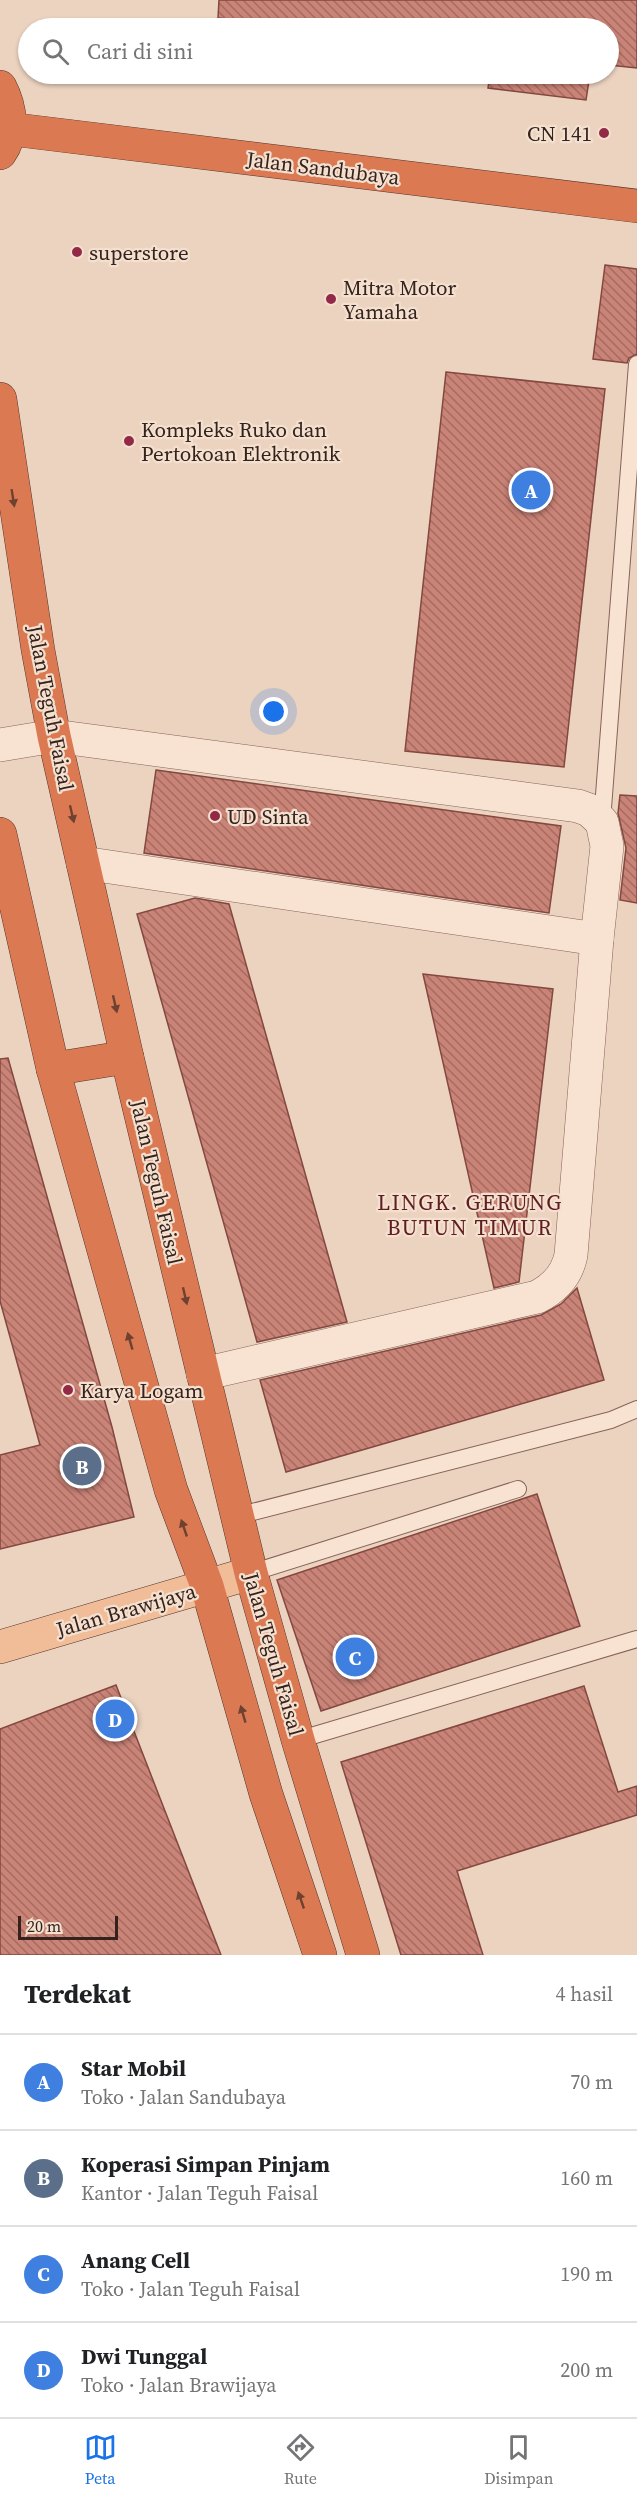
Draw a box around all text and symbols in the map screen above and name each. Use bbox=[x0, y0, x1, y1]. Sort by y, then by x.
search box bbox=[18, 18, 619, 84]
icon: search bbox=[39, 35, 72, 68]
text: Cari di sini bbox=[87, 36, 193, 66]
place label: CN 141 bbox=[527, 119, 592, 148]
marker: CN 141 bbox=[597, 126, 611, 140]
street label: Jalan Sandubaya bbox=[244, 144, 401, 192]
place label: superstore bbox=[89, 238, 189, 267]
marker: superstore bbox=[70, 245, 84, 259]
place label: Mitra Motor Yamaha bbox=[343, 273, 456, 326]
marker: Mitra Motor Yamaha bbox=[324, 292, 338, 306]
place label: Kompleks Ruko dan Pertokoan Elektronik bbox=[141, 415, 341, 468]
marker: Kompleks Ruko dan Pertokoan Elektronik bbox=[122, 434, 136, 448]
pin: A bbox=[512, 468, 550, 512]
one-way arrow bbox=[9, 489, 18, 508]
street label: Jalan Teguh Faisal bbox=[20, 621, 81, 794]
your location bbox=[259, 697, 288, 726]
place label: UD Sinta bbox=[227, 802, 309, 831]
one-way arrow bbox=[68, 805, 77, 824]
marker: UD Sinta bbox=[208, 809, 222, 823]
one-way arrow bbox=[111, 995, 121, 1013]
street label: Jalan Teguh Faisal bbox=[124, 1096, 190, 1267]
district label: LINGK. GERUNG BUTUN TIMUR bbox=[377, 1187, 563, 1242]
one-way arrow bbox=[180, 1287, 190, 1305]
one-way arrow bbox=[125, 1331, 134, 1349]
place label: Karya Logam bbox=[80, 1376, 204, 1405]
marker: Karya Logam bbox=[61, 1383, 75, 1397]
pin: B bbox=[62, 1444, 101, 1488]
one-way arrow bbox=[179, 1519, 189, 1537]
street label: Jalan Teguh Faisal bbox=[237, 1568, 311, 1739]
street label: Jalan Brawijaya bbox=[52, 1576, 200, 1644]
pin: C bbox=[336, 1634, 374, 1680]
pin: D bbox=[96, 1696, 134, 1742]
one-way arrow bbox=[238, 1704, 247, 1722]
one-way arrow bbox=[296, 1891, 306, 1909]
scale bar bbox=[18, 1913, 118, 1940]
text: 20 m bbox=[27, 1915, 61, 1937]
text: Terdekat bbox=[24, 1976, 131, 2012]
text: 4 hasil bbox=[556, 1980, 613, 2008]
text: Star Mobil bbox=[81, 2053, 186, 2083]
text: A bbox=[37, 2068, 50, 2096]
text: 70 m bbox=[570, 2068, 613, 2096]
text: Toko · Jalan Sandubaya bbox=[81, 2083, 286, 2111]
text: Koperasi Simpan Pinjam bbox=[81, 2149, 330, 2179]
text: B bbox=[37, 2164, 50, 2192]
text: 160 m bbox=[560, 2164, 613, 2192]
text: Kantor · Jalan Teguh Faisal bbox=[81, 2179, 318, 2207]
text: Anang Cell bbox=[81, 2245, 190, 2275]
text: C bbox=[37, 2260, 50, 2288]
text: 190 m bbox=[560, 2260, 613, 2288]
text: Toko · Jalan Teguh Faisal bbox=[81, 2275, 300, 2303]
text: Dwi Tunggal bbox=[81, 2341, 207, 2371]
text: D bbox=[36, 2356, 51, 2384]
text: 200 m bbox=[560, 2356, 613, 2384]
text: Toko · Jalan Brawijaya bbox=[81, 2371, 277, 2399]
tab: Peta bbox=[84, 2431, 117, 2489]
tab: Rute bbox=[284, 2431, 317, 2489]
tab: Disimpan bbox=[484, 2431, 553, 2489]

